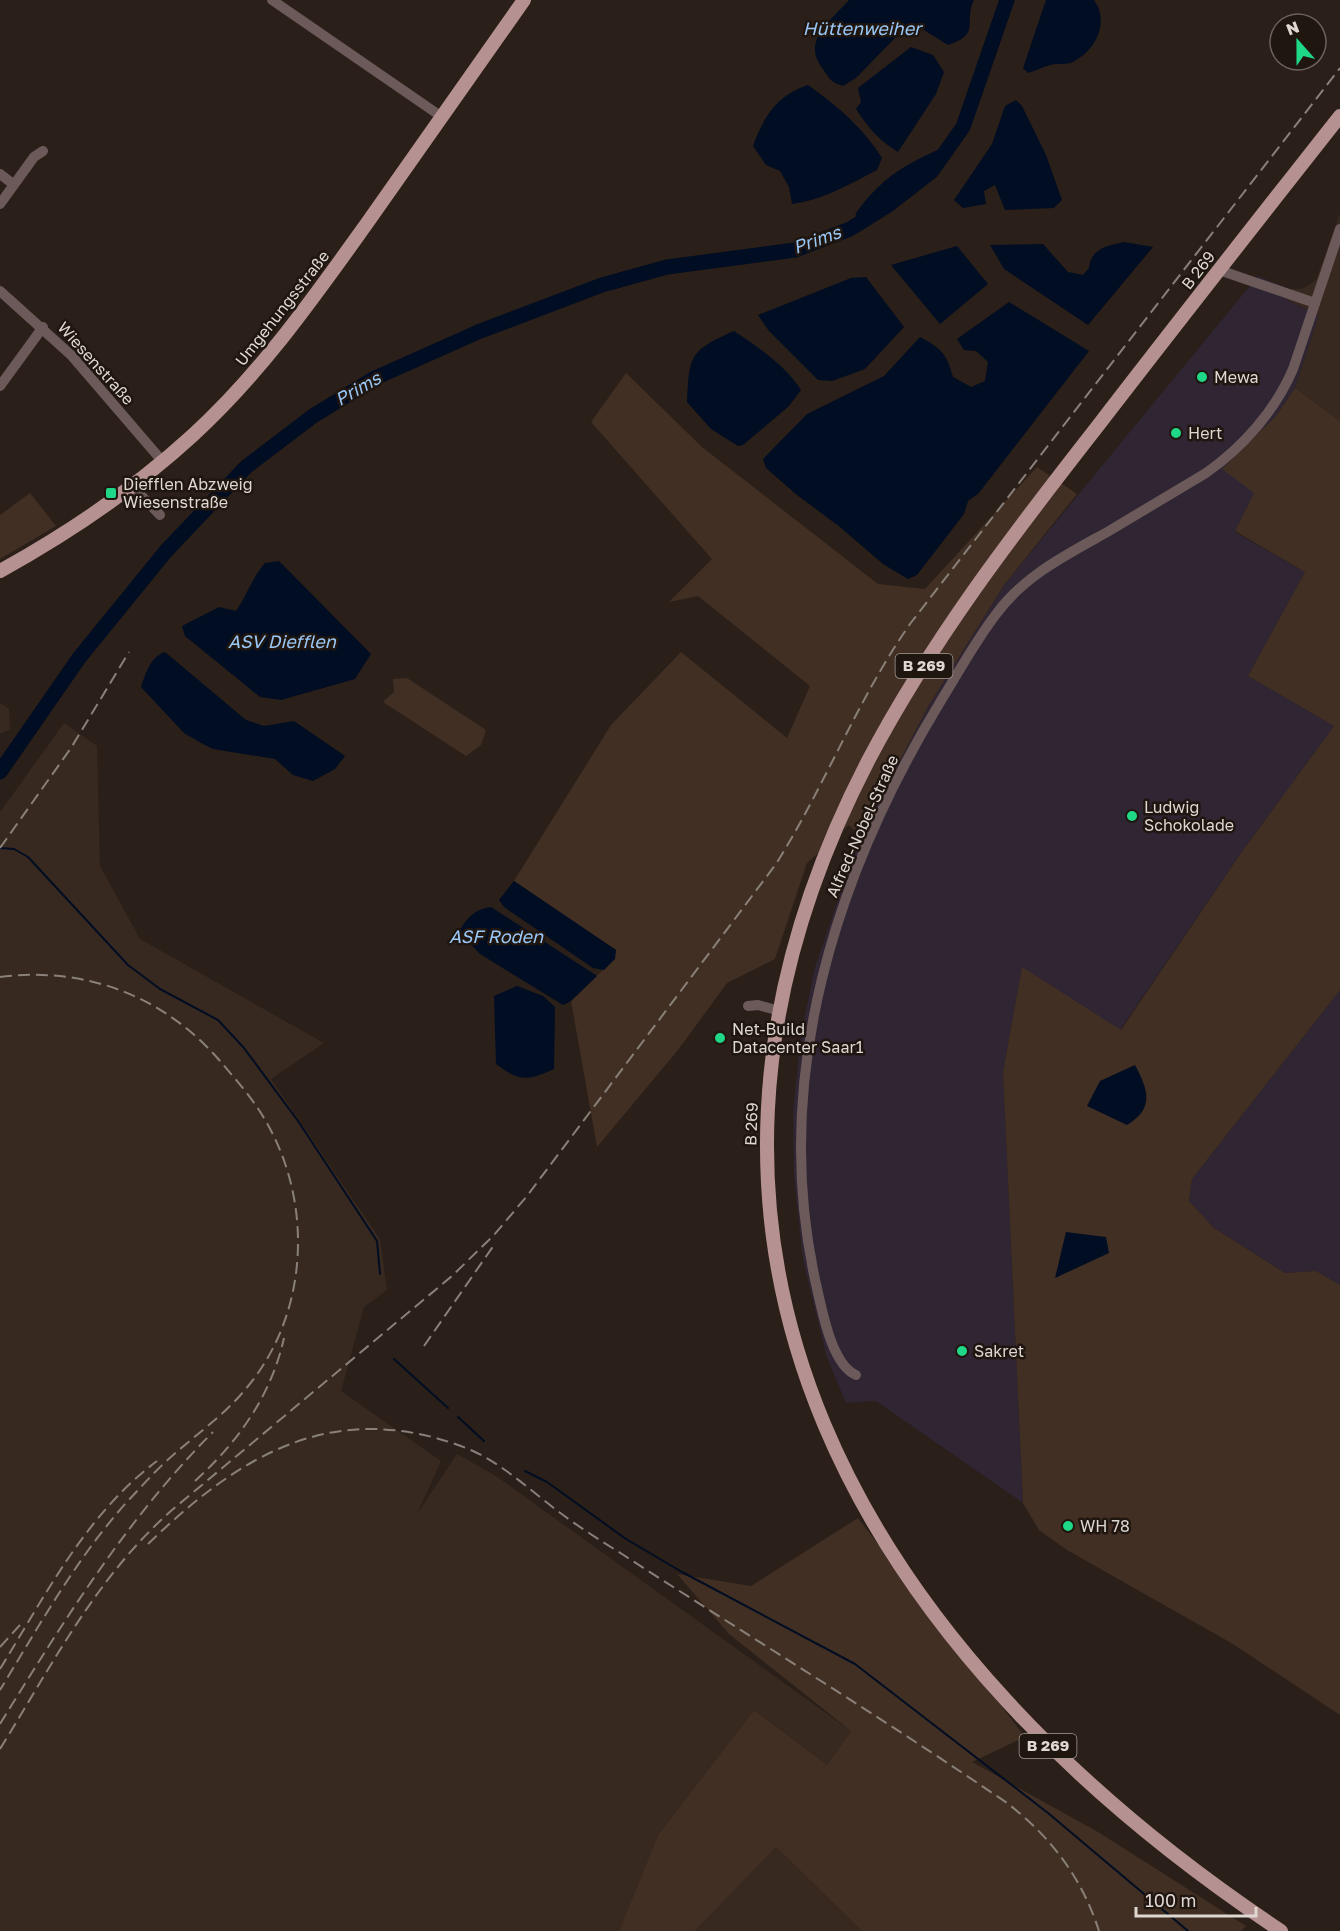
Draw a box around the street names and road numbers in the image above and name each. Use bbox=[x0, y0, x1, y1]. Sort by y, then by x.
street label: Umgehungsstraße bbox=[231, 246, 333, 370]
street label: B 269 bbox=[1177, 247, 1219, 293]
street label: Wiesenstraße bbox=[53, 317, 139, 409]
road number: B 269 bbox=[896, 654, 952, 678]
street label: Alfred-Nobel-Straße bbox=[822, 752, 902, 900]
street label: B 269 bbox=[740, 1102, 762, 1146]
road number: B 269 bbox=[1020, 1734, 1076, 1758]

